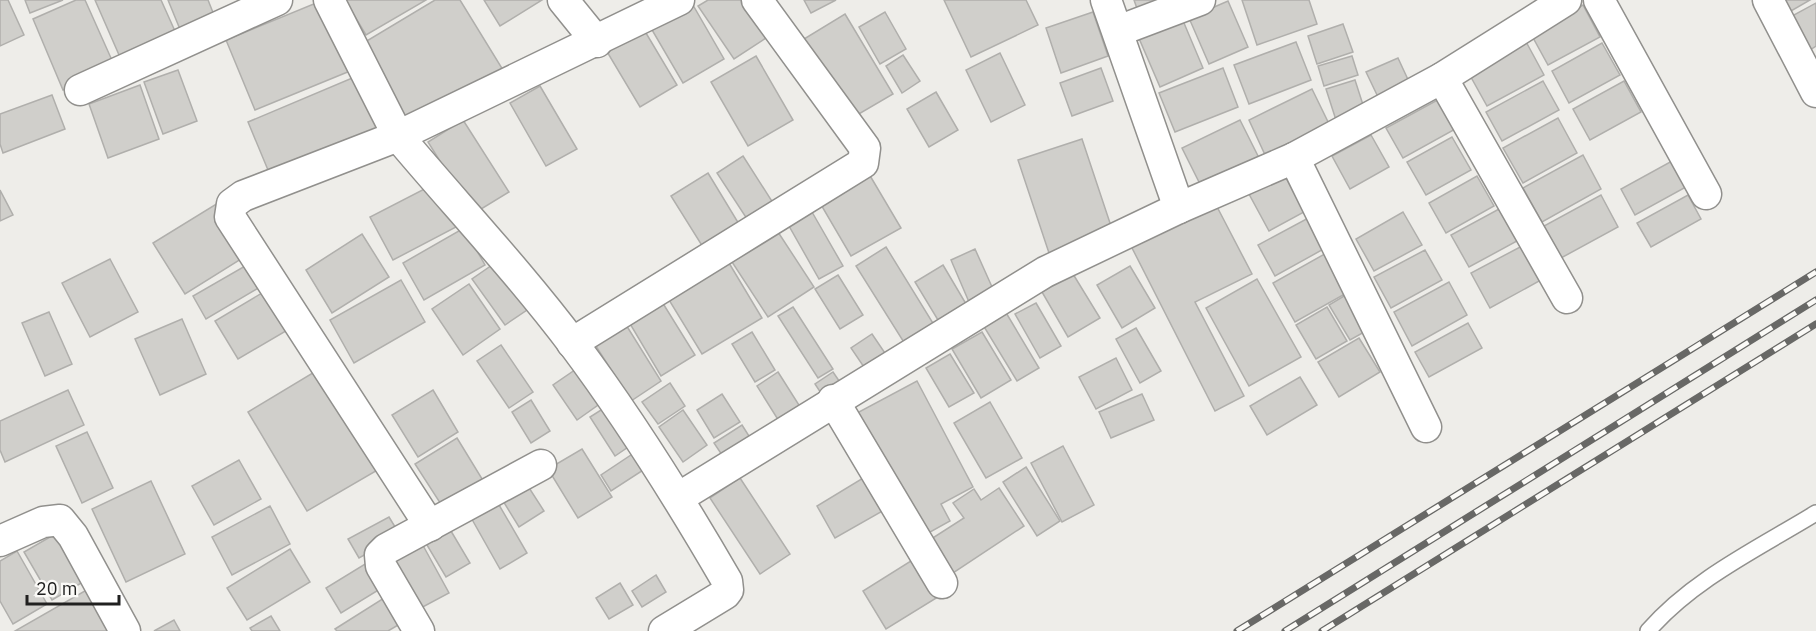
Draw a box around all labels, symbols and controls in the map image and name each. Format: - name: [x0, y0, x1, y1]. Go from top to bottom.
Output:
- scale bar: [27, 568, 118, 606]
- text: 20 m: [36, 577, 78, 600]

